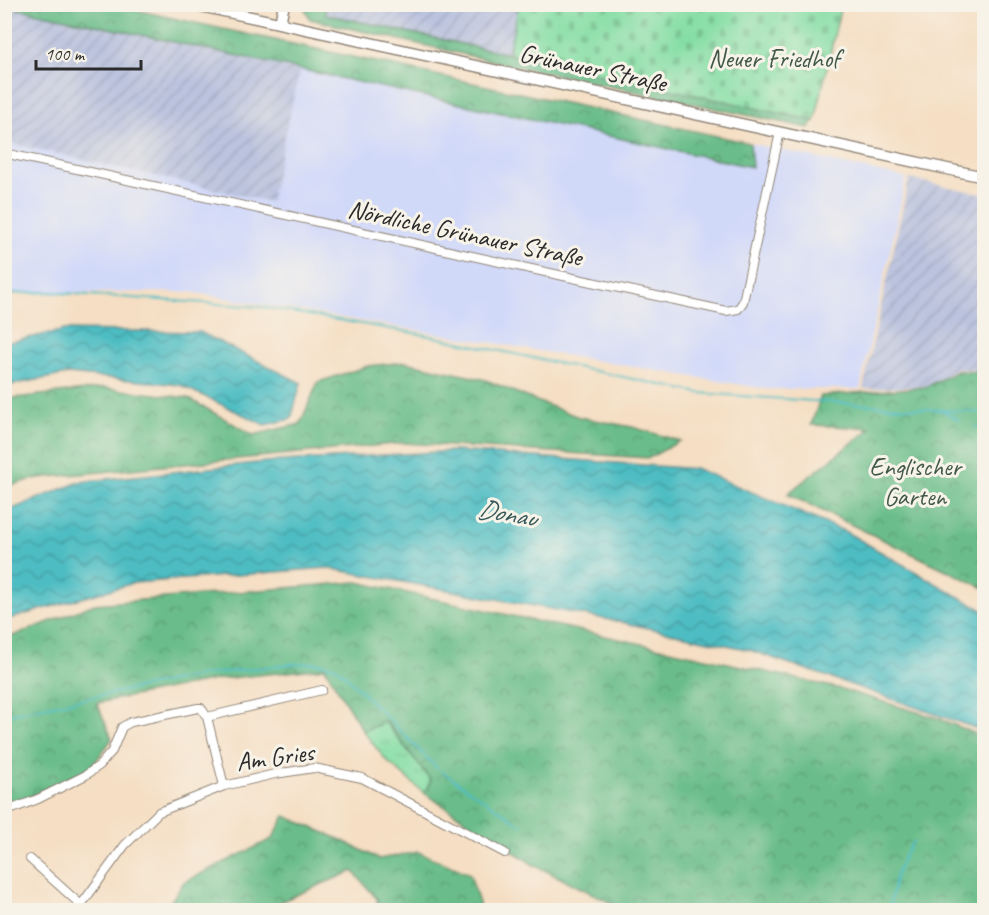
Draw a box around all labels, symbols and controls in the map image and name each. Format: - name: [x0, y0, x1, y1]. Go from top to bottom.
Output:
- scale bar: [36, 33, 141, 71]
- street label: Grünauer Straße: [517, 36, 672, 100]
- park label: Neuer Friedhof: [708, 42, 845, 75]
- text: 100 m: [45, 43, 86, 65]
- street label: Nördliche Grünauer Straße: [345, 192, 588, 274]
- park label: Englischer Garten: [869, 450, 963, 513]
- water label: Donau: [475, 491, 543, 536]
- street label: Am Gries: [234, 735, 318, 779]

